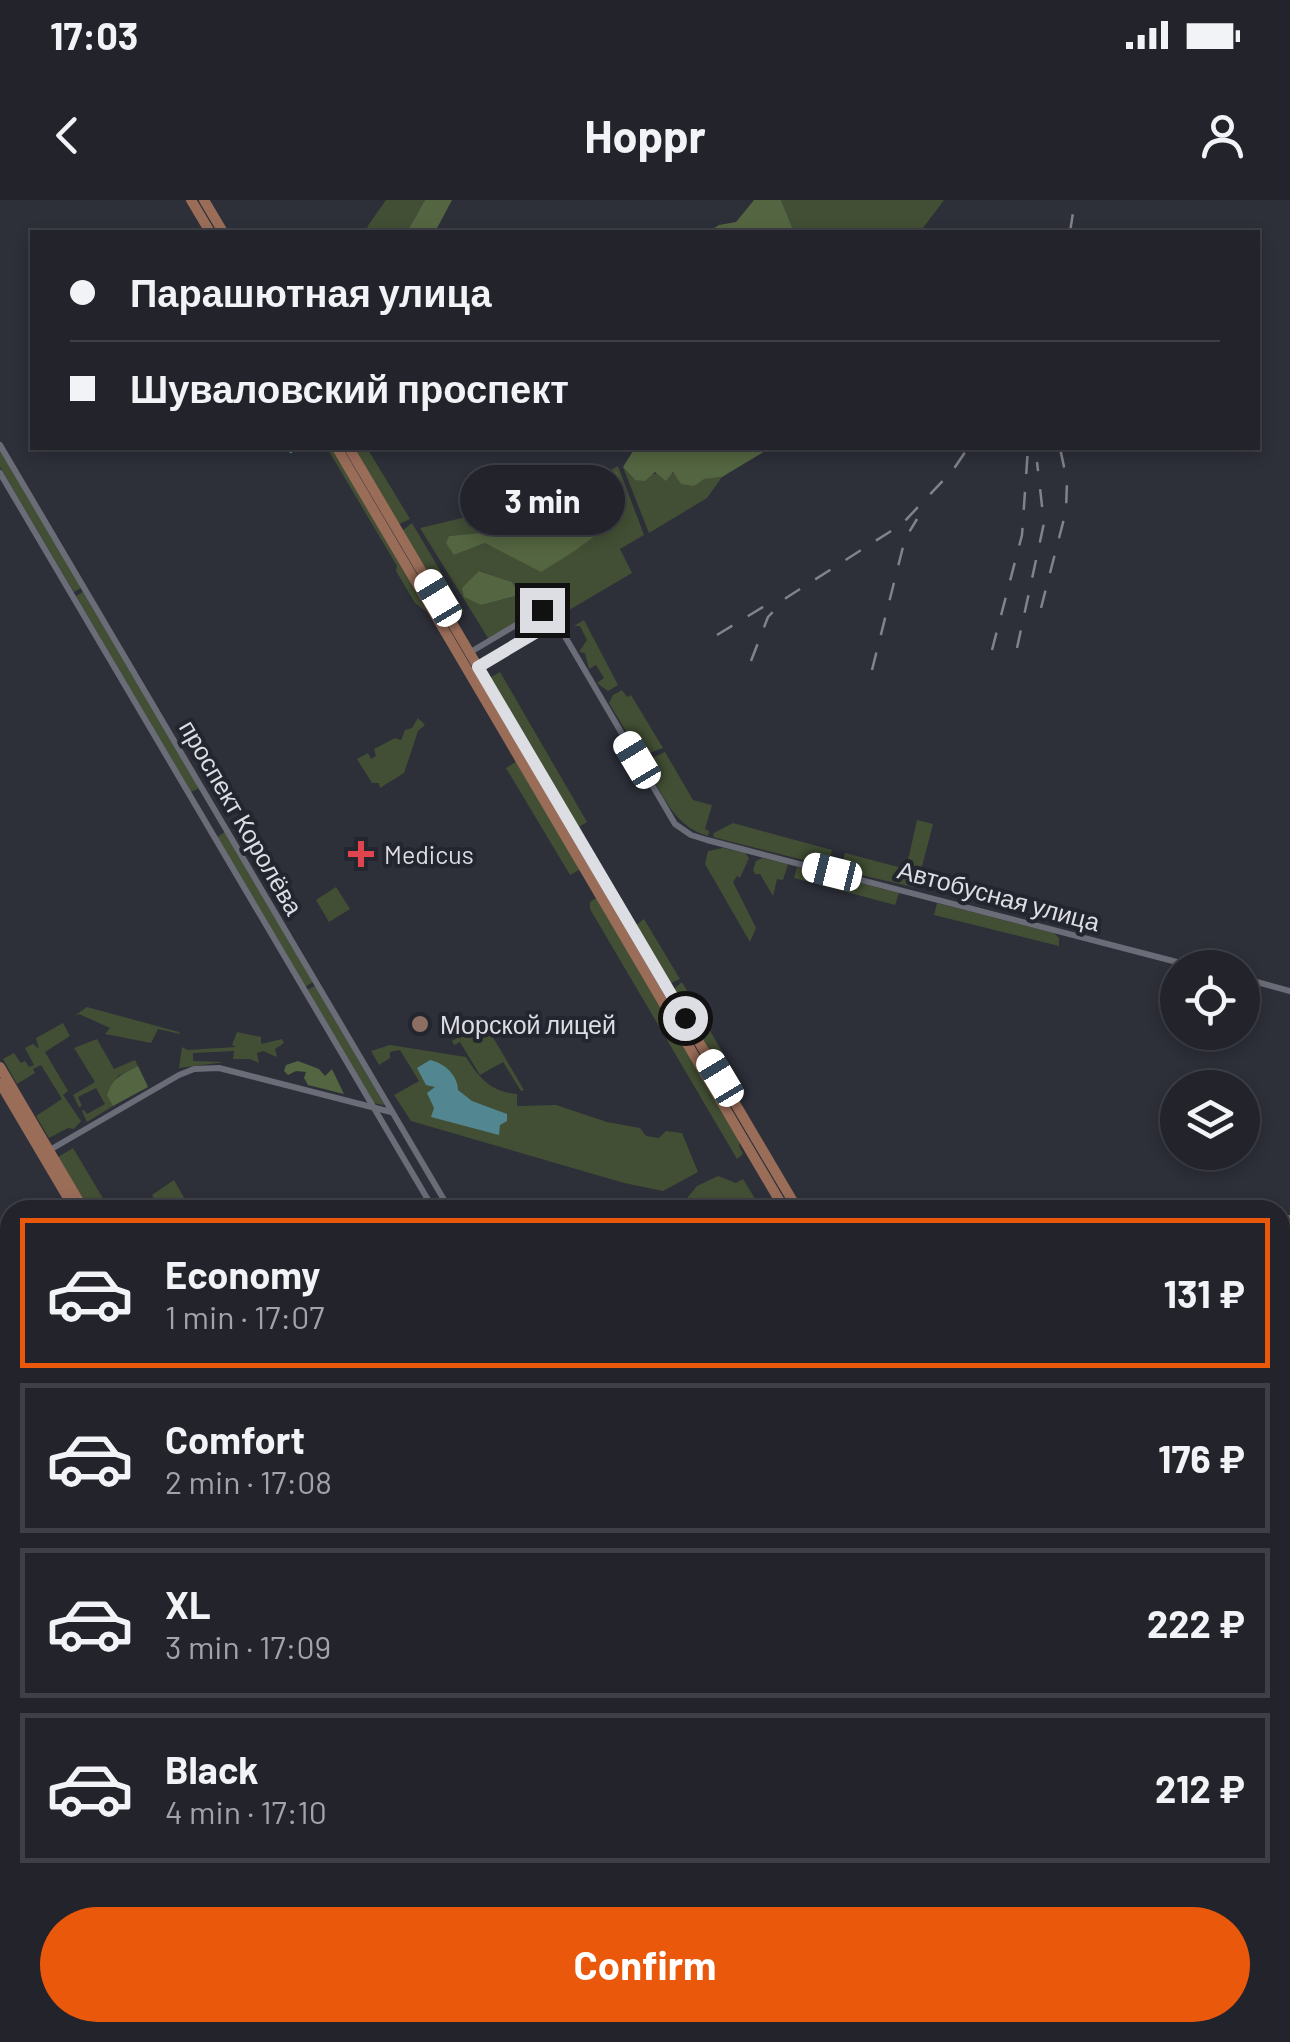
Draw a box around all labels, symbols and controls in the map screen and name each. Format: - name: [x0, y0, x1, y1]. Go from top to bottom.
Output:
- text: 17:03: [50, 12, 138, 58]
- icon: back: [40, 108, 95, 163]
- text: Hoppr: [584, 108, 706, 162]
- icon: person: [1195, 108, 1250, 163]
- text: Парашютная улица: [130, 269, 492, 315]
- text: Шуваловский проспект: [130, 365, 569, 411]
- callout: 3 min: [460, 465, 624, 535]
- text: 3 min: [504, 481, 581, 519]
- car: [410, 565, 466, 631]
- route end: [520, 588, 565, 633]
- street label: проспект Королёва: [174, 714, 310, 920]
- car: [609, 727, 665, 793]
- place label: Medicus: [384, 839, 474, 869]
- marker: Medicus: [348, 841, 374, 867]
- car: [799, 850, 865, 894]
- street label: Автобусная улица: [895, 854, 1103, 936]
- map controls: [1160, 950, 1260, 1170]
- button: locate: [1160, 950, 1260, 1050]
- route start: [663, 996, 708, 1041]
- place label: Морской лицей: [440, 1009, 616, 1039]
- marker: Морской лицей: [409, 1013, 431, 1035]
- car: [692, 1045, 748, 1111]
- button: layers: [1160, 1070, 1260, 1170]
- icon: car: [45, 1248, 135, 1338]
- text: Economy: [165, 1251, 320, 1297]
- text: 131 ₽: [1163, 1270, 1245, 1316]
- text: 1 min · 17:07: [165, 1297, 324, 1335]
- icon: car: [45, 1413, 135, 1503]
- text: Comfort: [165, 1416, 305, 1462]
- text: 176 ₽: [1158, 1435, 1245, 1481]
- text: 2 min · 17:08: [165, 1462, 332, 1500]
- icon: car: [45, 1578, 135, 1668]
- text: XL: [165, 1581, 211, 1627]
- text: 222 ₽: [1147, 1600, 1245, 1646]
- text: 3 min · 17:09: [165, 1627, 331, 1665]
- icon: car: [45, 1743, 135, 1833]
- text: Black: [165, 1746, 259, 1792]
- text: 212 ₽: [1155, 1765, 1245, 1811]
- text: 4 min · 17:10: [165, 1792, 327, 1830]
- button: Confirm: [40, 1907, 1250, 2022]

